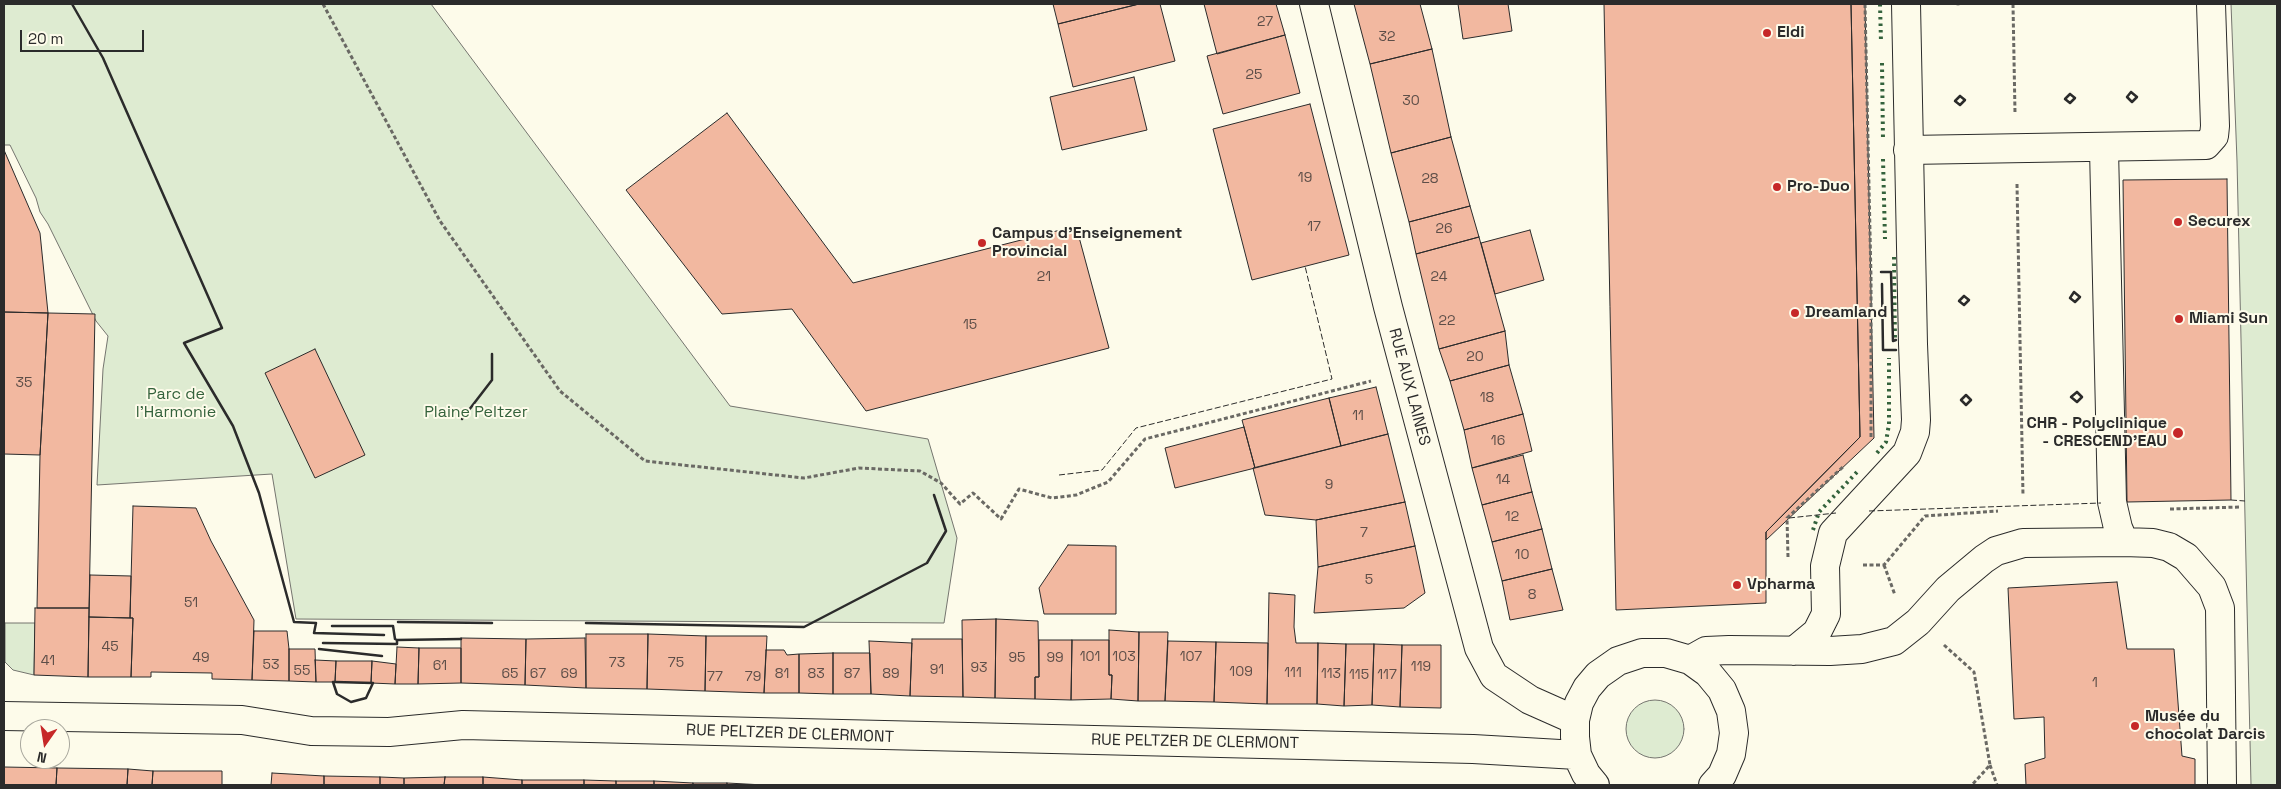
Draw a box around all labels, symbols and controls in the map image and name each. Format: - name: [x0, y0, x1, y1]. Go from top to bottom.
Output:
- house number: 27: [1257, 14, 1273, 30]
- scale bar: [22, 20, 146, 52]
- place label: Eldi: [1777, 23, 1805, 43]
- marker: Eldi: [1761, 27, 1773, 39]
- text: 20 m: [28, 29, 63, 48]
- house number: 32: [1379, 29, 1395, 45]
- house number: 25: [1246, 67, 1262, 83]
- house number: 30: [1402, 93, 1420, 109]
- house number: 19: [1298, 170, 1312, 186]
- house number: 28: [1421, 171, 1439, 187]
- place label: Pro-Duo: [1787, 177, 1850, 197]
- marker: Pro-Duo: [1771, 181, 1783, 193]
- place label: Securex: [2188, 212, 2250, 232]
- marker: Securex: [2172, 216, 2184, 228]
- house number: 17: [1307, 219, 1321, 235]
- house number: 26: [1435, 221, 1453, 237]
- place label: Campus d'Enseignement Provincial: [992, 224, 1182, 262]
- marker: Campus d'Enseignement Provincial: [976, 237, 988, 249]
- house number: 21: [1037, 269, 1051, 285]
- house number: 24: [1431, 269, 1447, 285]
- place label: Dreamland: [1805, 303, 1887, 323]
- marker: Dreamland: [1789, 307, 1801, 319]
- place label: Miami Sun: [2189, 309, 2268, 329]
- house number: 22: [1439, 313, 1455, 329]
- marker: Miami Sun: [2173, 313, 2185, 325]
- house number: 15: [963, 317, 977, 333]
- street label: RUE AUX LAINES: [1384, 326, 1434, 448]
- house number: 20: [1466, 349, 1484, 365]
- house number: 35: [16, 375, 32, 391]
- park label: Parc de l'Harmonie: [136, 385, 216, 423]
- house number: 18: [1480, 390, 1494, 406]
- park label: Plaine Peltzer: [424, 403, 528, 423]
- house number: 11: [1352, 408, 1364, 424]
- place label: CHR - Polyclinique - CRESCEND'EAU: [2026, 414, 2167, 452]
- marker: CHR - Polyclinique - CRESCEND'EAU: [2171, 426, 2185, 440]
- house number: 16: [1491, 433, 1505, 449]
- house number: 14: [1496, 472, 1510, 488]
- house number: 9: [1325, 477, 1333, 493]
- house number: 12: [1505, 509, 1519, 525]
- house number: 7: [1360, 525, 1368, 541]
- house number: 10: [1515, 547, 1529, 563]
- house number: 5: [1365, 572, 1373, 588]
- place label: Vpharma: [1747, 575, 1815, 595]
- marker: Vpharma: [1731, 579, 1743, 591]
- house number: 8: [1528, 587, 1536, 603]
- house number: 51: [184, 595, 198, 611]
- house number: 45: [101, 639, 119, 655]
- house number: 101: [1080, 649, 1100, 665]
- house number: 103: [1112, 649, 1136, 665]
- house number: 107: [1180, 649, 1202, 665]
- house number: 49: [192, 650, 210, 666]
- house number: 95: [1009, 650, 1025, 666]
- house number: 99: [1046, 650, 1064, 666]
- house number: 41: [41, 653, 55, 669]
- house number: 73: [609, 655, 625, 671]
- house number: 75: [668, 655, 684, 671]
- house number: 53: [263, 657, 279, 673]
- house number: 61: [433, 658, 447, 674]
- house number: 119: [1411, 659, 1431, 675]
- house number: 93: [970, 660, 988, 676]
- house number: 91: [930, 662, 944, 678]
- house number: 55: [294, 663, 310, 679]
- house number: 109: [1229, 664, 1253, 680]
- house number: 111: [1284, 665, 1302, 681]
- house number: 65: [502, 666, 518, 682]
- house number: 67: [530, 666, 546, 682]
- house number: 69: [560, 666, 578, 682]
- house number: 81: [775, 666, 789, 682]
- house number: 83: [807, 666, 825, 682]
- house number: 87: [844, 666, 860, 682]
- house number: 89: [882, 666, 900, 682]
- house number: 113: [1321, 666, 1341, 682]
- house number: 115: [1349, 667, 1369, 683]
- house number: 117: [1377, 667, 1397, 683]
- house number: 77: [707, 669, 723, 685]
- house number: 79: [745, 669, 761, 685]
- house number: 1: [2092, 675, 2098, 691]
- place label: Musée du chocolat Darcis: [2145, 707, 2265, 745]
- north arrow: [20, 719, 70, 769]
- marker: Musée du chocolat Darcis: [2129, 720, 2141, 732]
- street label: RUE PELTZER DE CLERMONT: [686, 721, 894, 747]
- street label: RUE PELTZER DE CLERMONT: [1091, 731, 1299, 753]
- text: N: [35, 748, 48, 767]

